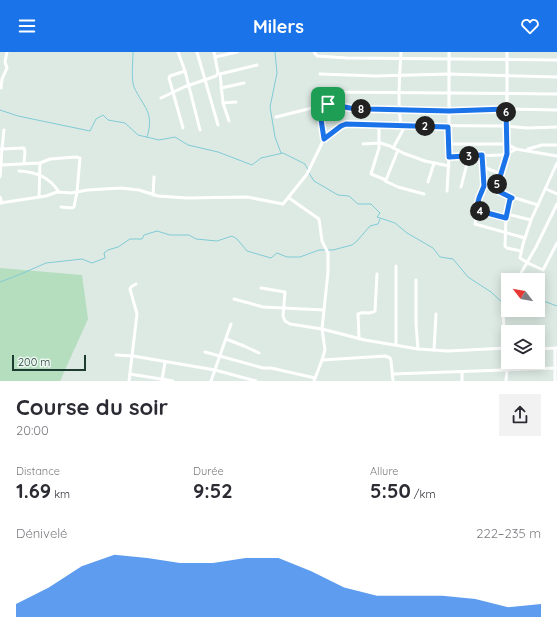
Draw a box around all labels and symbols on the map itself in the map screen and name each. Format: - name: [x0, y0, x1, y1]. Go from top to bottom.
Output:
- pin: [311, 87, 345, 121]
- pin: 8: [351, 99, 371, 119]
- pin: 6: [496, 102, 516, 122]
- pin: 2: [415, 116, 435, 136]
- pin: 3: [459, 146, 479, 166]
- pin: 5: [487, 174, 507, 194]
- pin: 4: [470, 201, 490, 221]
- north arrow: [501, 273, 545, 317]
- scale bar: [12, 353, 86, 372]

